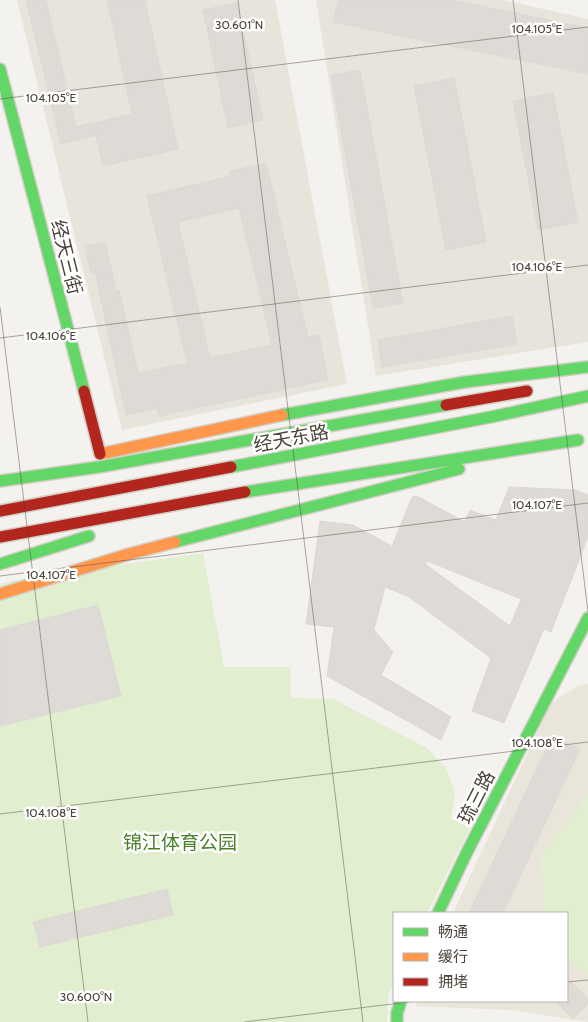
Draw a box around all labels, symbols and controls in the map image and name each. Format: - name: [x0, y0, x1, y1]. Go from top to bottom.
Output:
- text: 30.601°N: [215, 17, 263, 32]
- text: 104.105°E: [512, 21, 562, 36]
- text: 104.105°E: [26, 90, 76, 105]
- street label: 经天三街: [46, 217, 87, 297]
- text: 104.106°E: [512, 259, 563, 274]
- text: 104.106°E: [26, 328, 77, 343]
- street label: 经天东路: [252, 420, 331, 457]
- text: 104.107°E: [512, 497, 562, 512]
- text: 104.107°E: [26, 567, 76, 582]
- text: 104.108°E: [511, 735, 563, 750]
- street label: 琉三路: [453, 767, 500, 828]
- text: 104.108°E: [25, 805, 77, 820]
- park label: 锦江体育公园: [123, 831, 237, 854]
- legend: [393, 912, 568, 1002]
- text: 畅通: [438, 923, 468, 941]
- text: 缓行: [438, 948, 468, 966]
- text: 拥堵: [438, 973, 468, 991]
- text: 30.600°N: [60, 989, 112, 1004]

